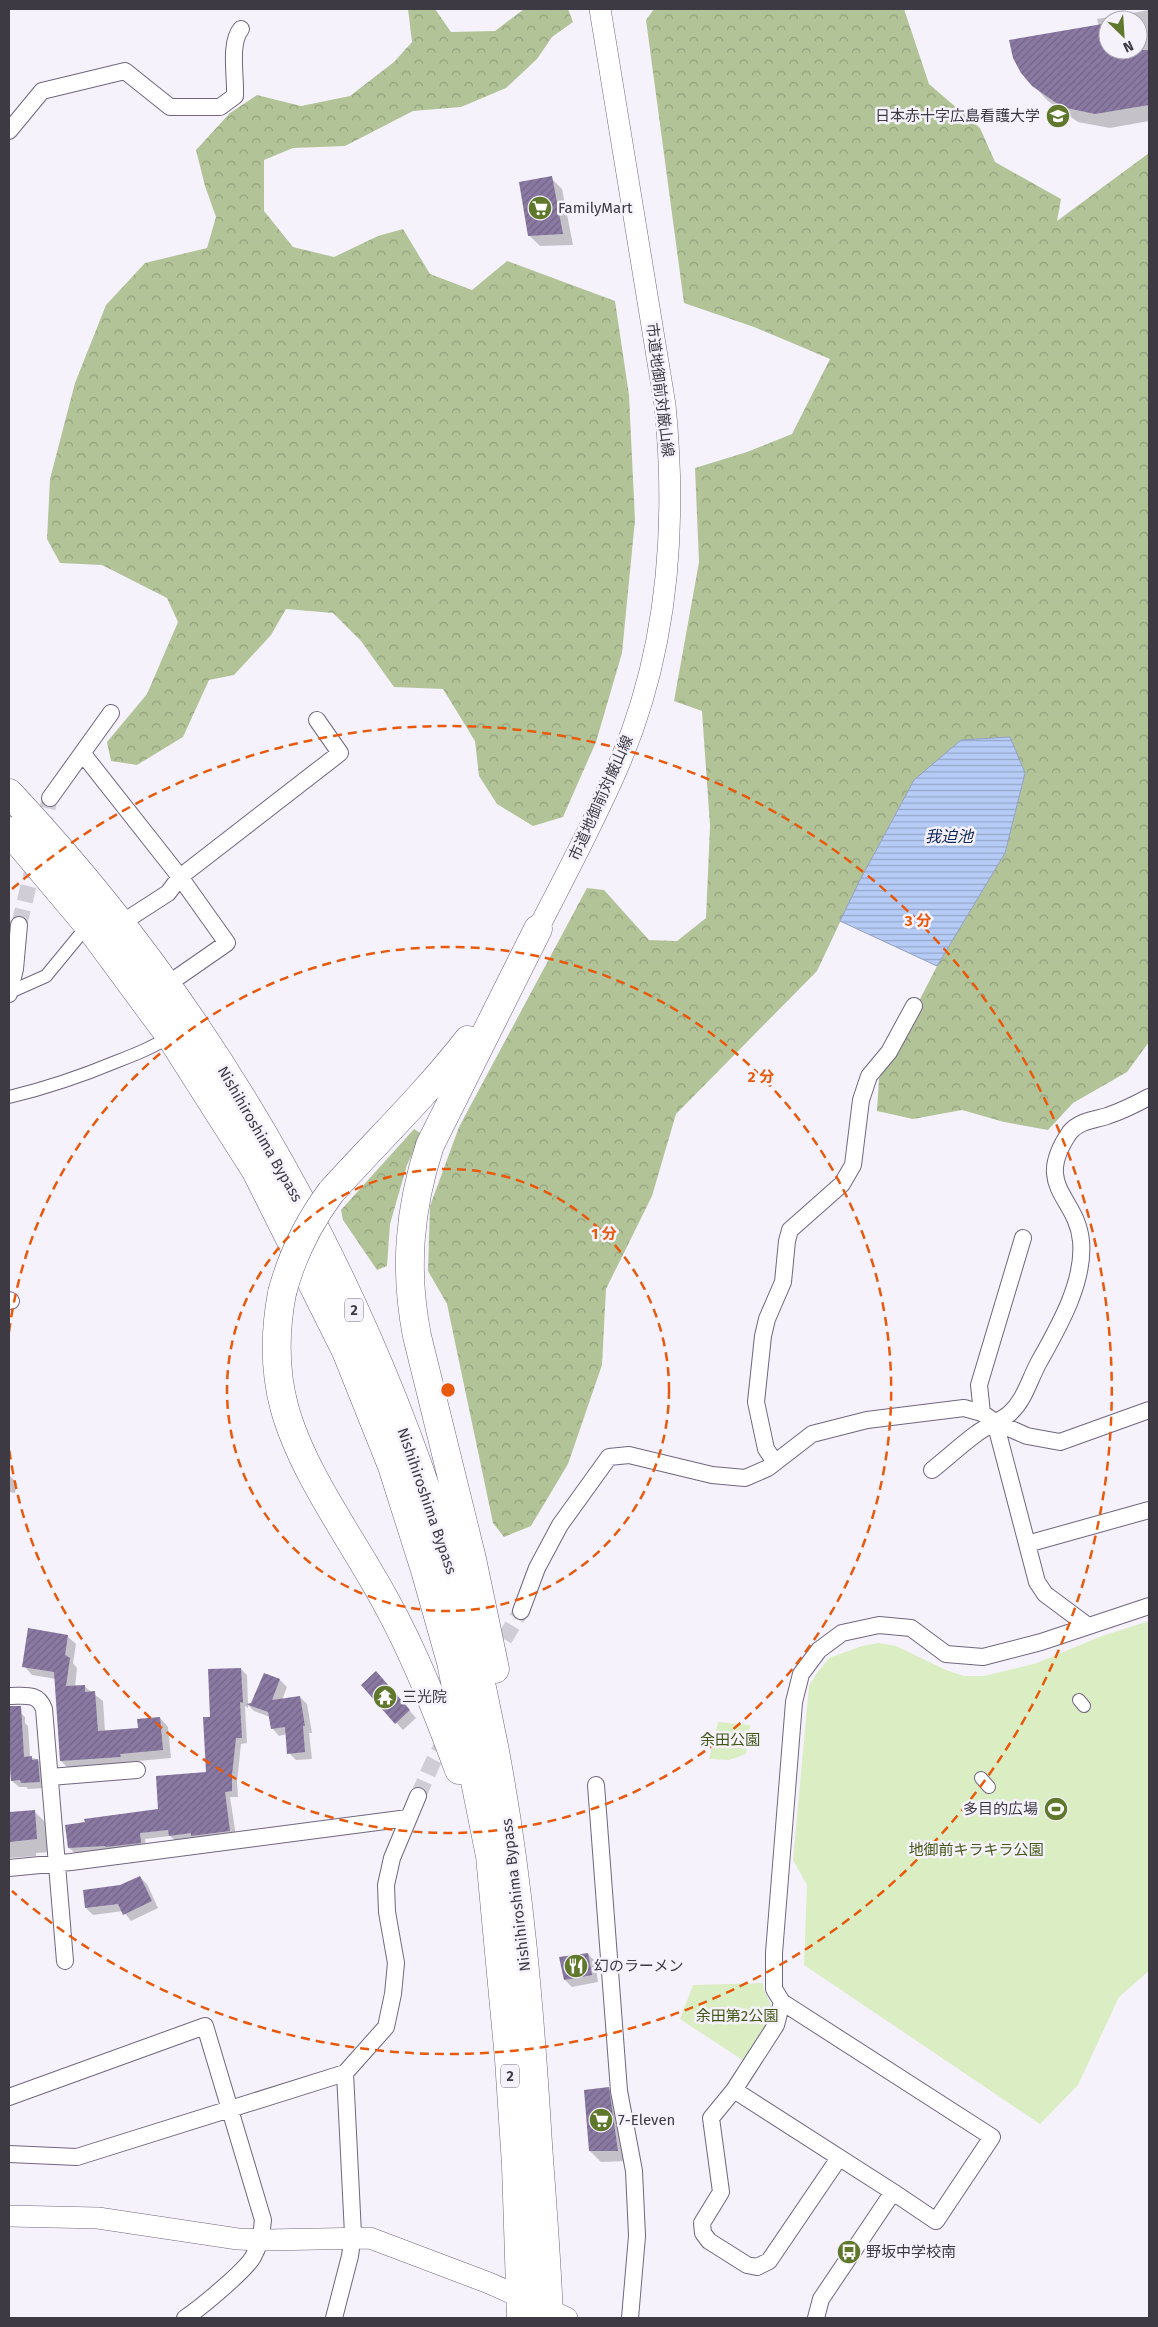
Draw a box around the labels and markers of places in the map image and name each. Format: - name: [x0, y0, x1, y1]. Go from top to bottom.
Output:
- school or university icon: 日本赤十字広島看護大学: [1045, 103, 1071, 129]
- place label: 日本赤十字広島看護大学: [875, 107, 1040, 125]
- supermarket icon: FamilyMart: [527, 195, 553, 221]
- place label: FamilyMart: [558, 199, 633, 217]
- centre of rings: [439, 1381, 457, 1399]
- temple icon: 三光院: [372, 1684, 398, 1710]
- place label: 三光院: [402, 1688, 447, 1706]
- sports icon: 多目的広場: [1043, 1796, 1069, 1822]
- place label: 多目的広場: [963, 1800, 1038, 1818]
- restaurant icon: 幻のラーメン: [563, 1953, 589, 1979]
- place label: 幻のラーメン: [594, 1957, 683, 1975]
- supermarket icon: 7-Eleven: [588, 2107, 614, 2133]
- place label: 7-Eleven: [618, 2111, 675, 2129]
- bus stop icon: 野坂中学校南: [836, 2239, 862, 2265]
- place label: 野坂中学校南: [866, 2243, 956, 2261]

